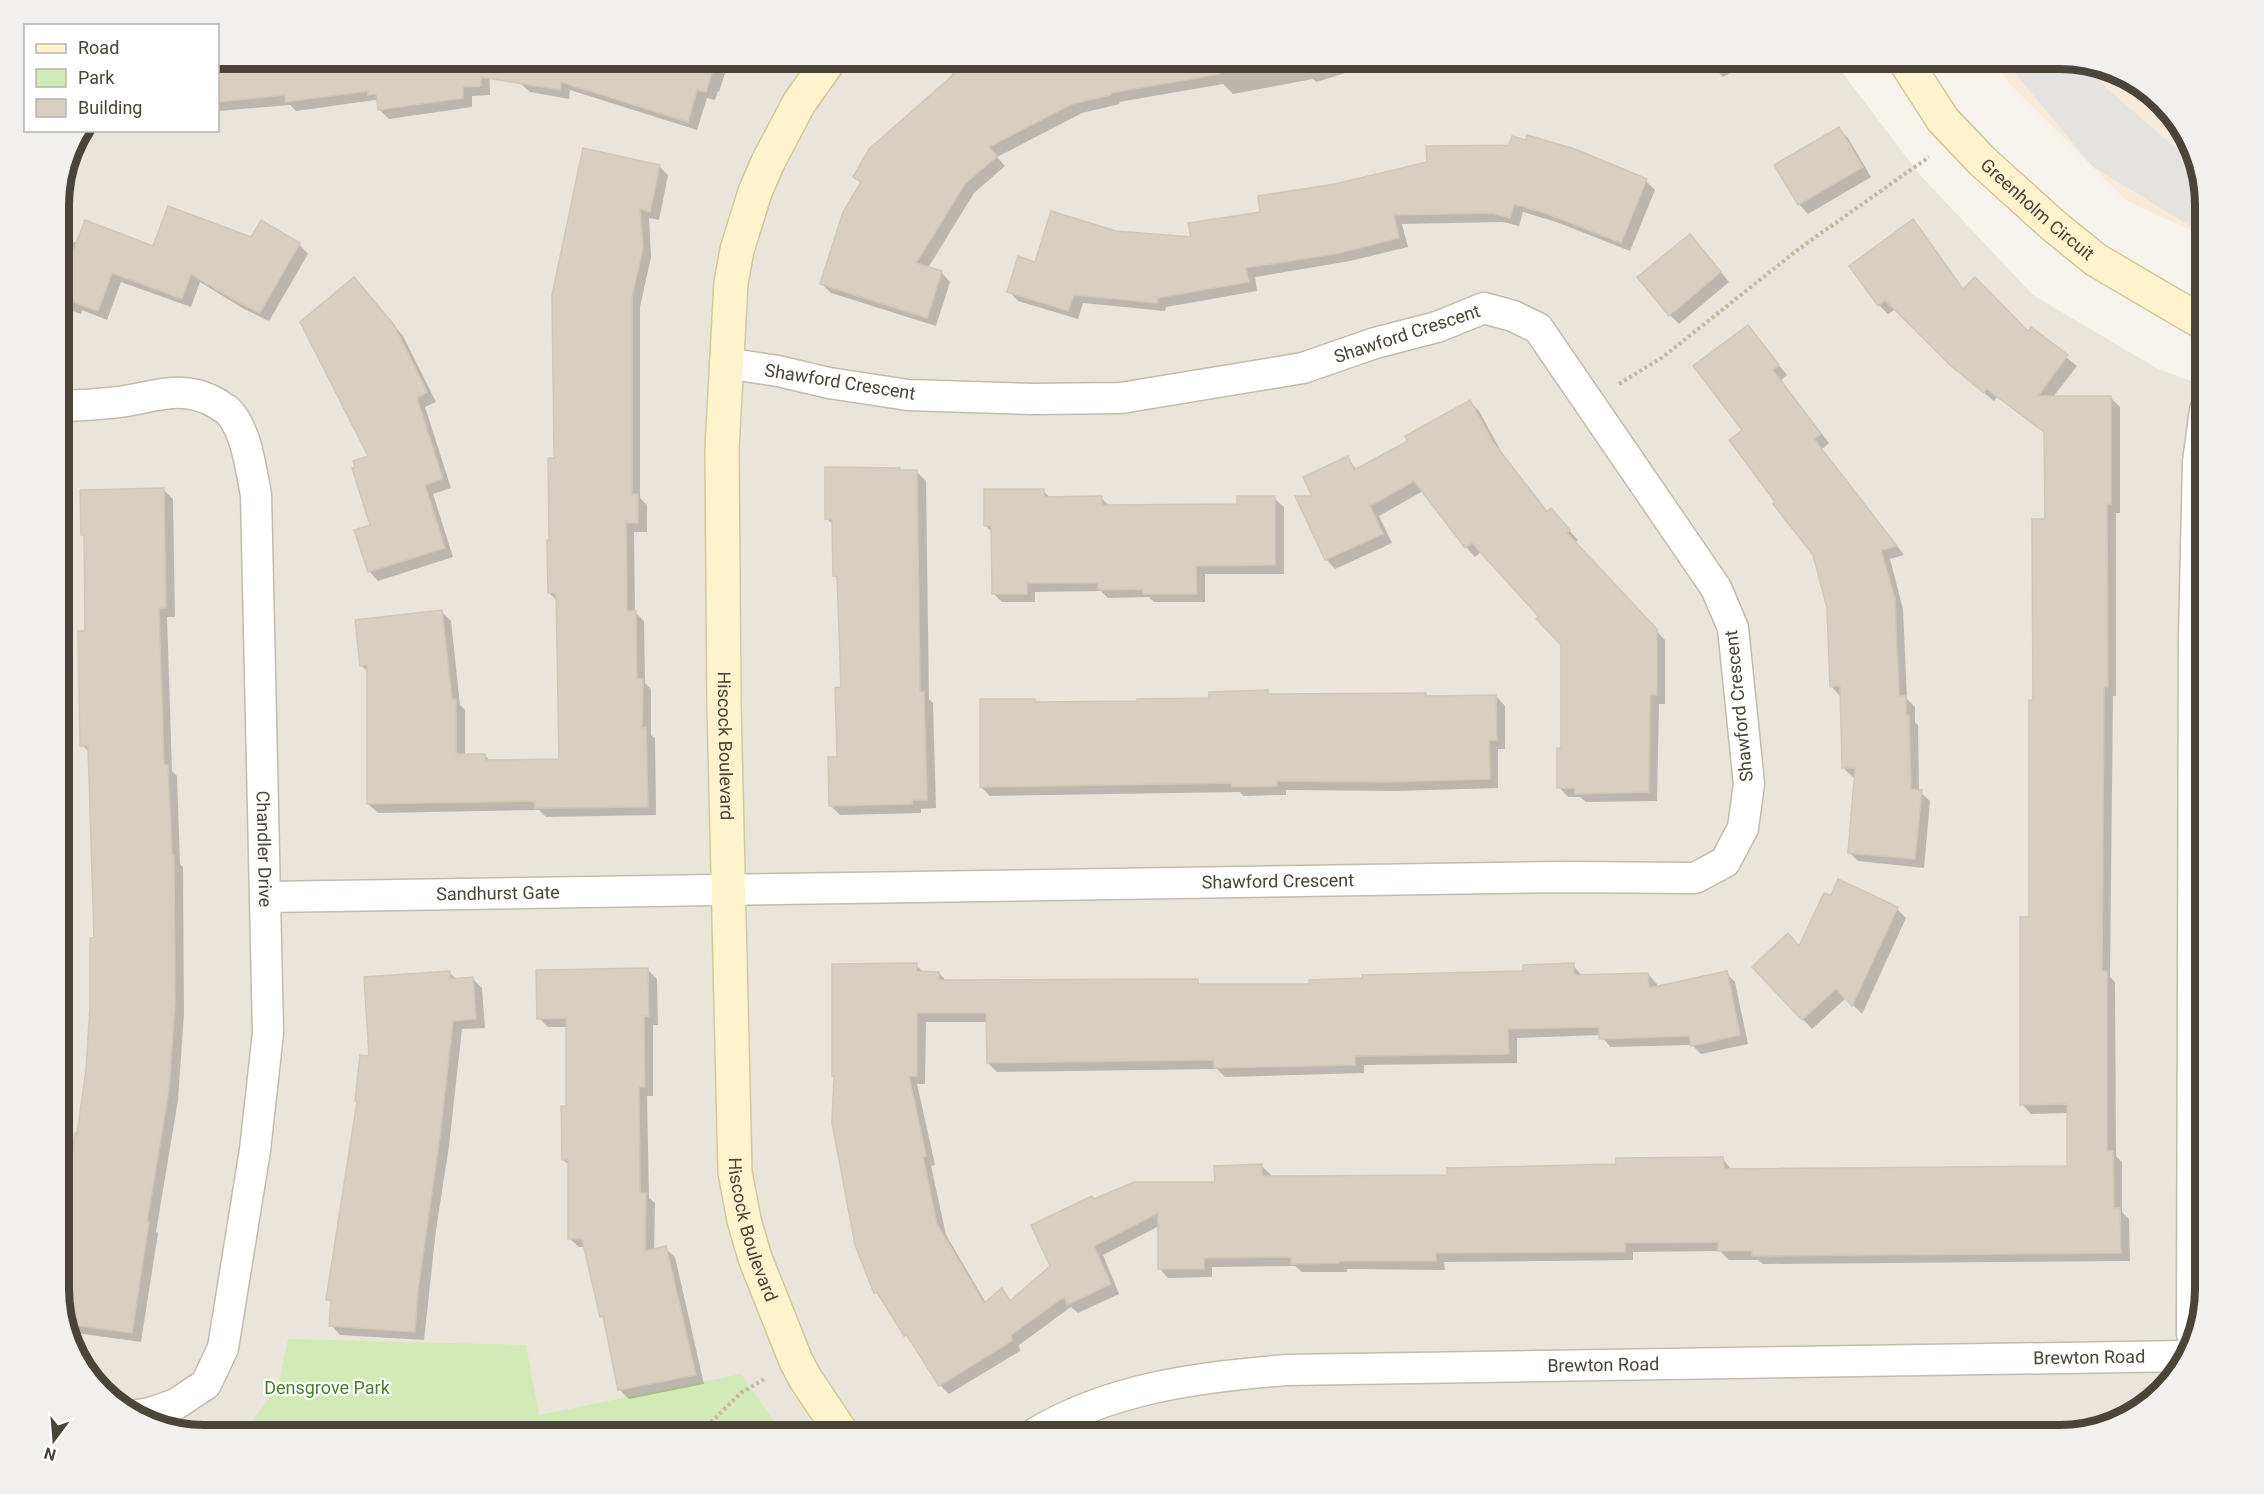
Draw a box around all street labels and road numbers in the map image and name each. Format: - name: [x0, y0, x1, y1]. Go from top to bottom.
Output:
- street label: Greenholm Circuit: [1977, 154, 2099, 264]
- street label: Shawford Crescent: [1331, 300, 1483, 367]
- street label: Shawford Crescent: [763, 359, 917, 404]
- street label: Shawford Crescent: [1720, 629, 1757, 783]
- street label: Hiscock Boulevard: [714, 671, 738, 821]
- street label: Chandler Drive: [253, 790, 276, 907]
- street label: Shawford Crescent: [1202, 869, 1354, 893]
- street label: Sandhurst Gate: [436, 881, 560, 904]
- street label: Hiscock Boulevard: [725, 1157, 782, 1304]
- street label: Brewton Road: [2033, 1346, 2145, 1368]
- street label: Brewton Road: [1547, 1353, 1659, 1376]

